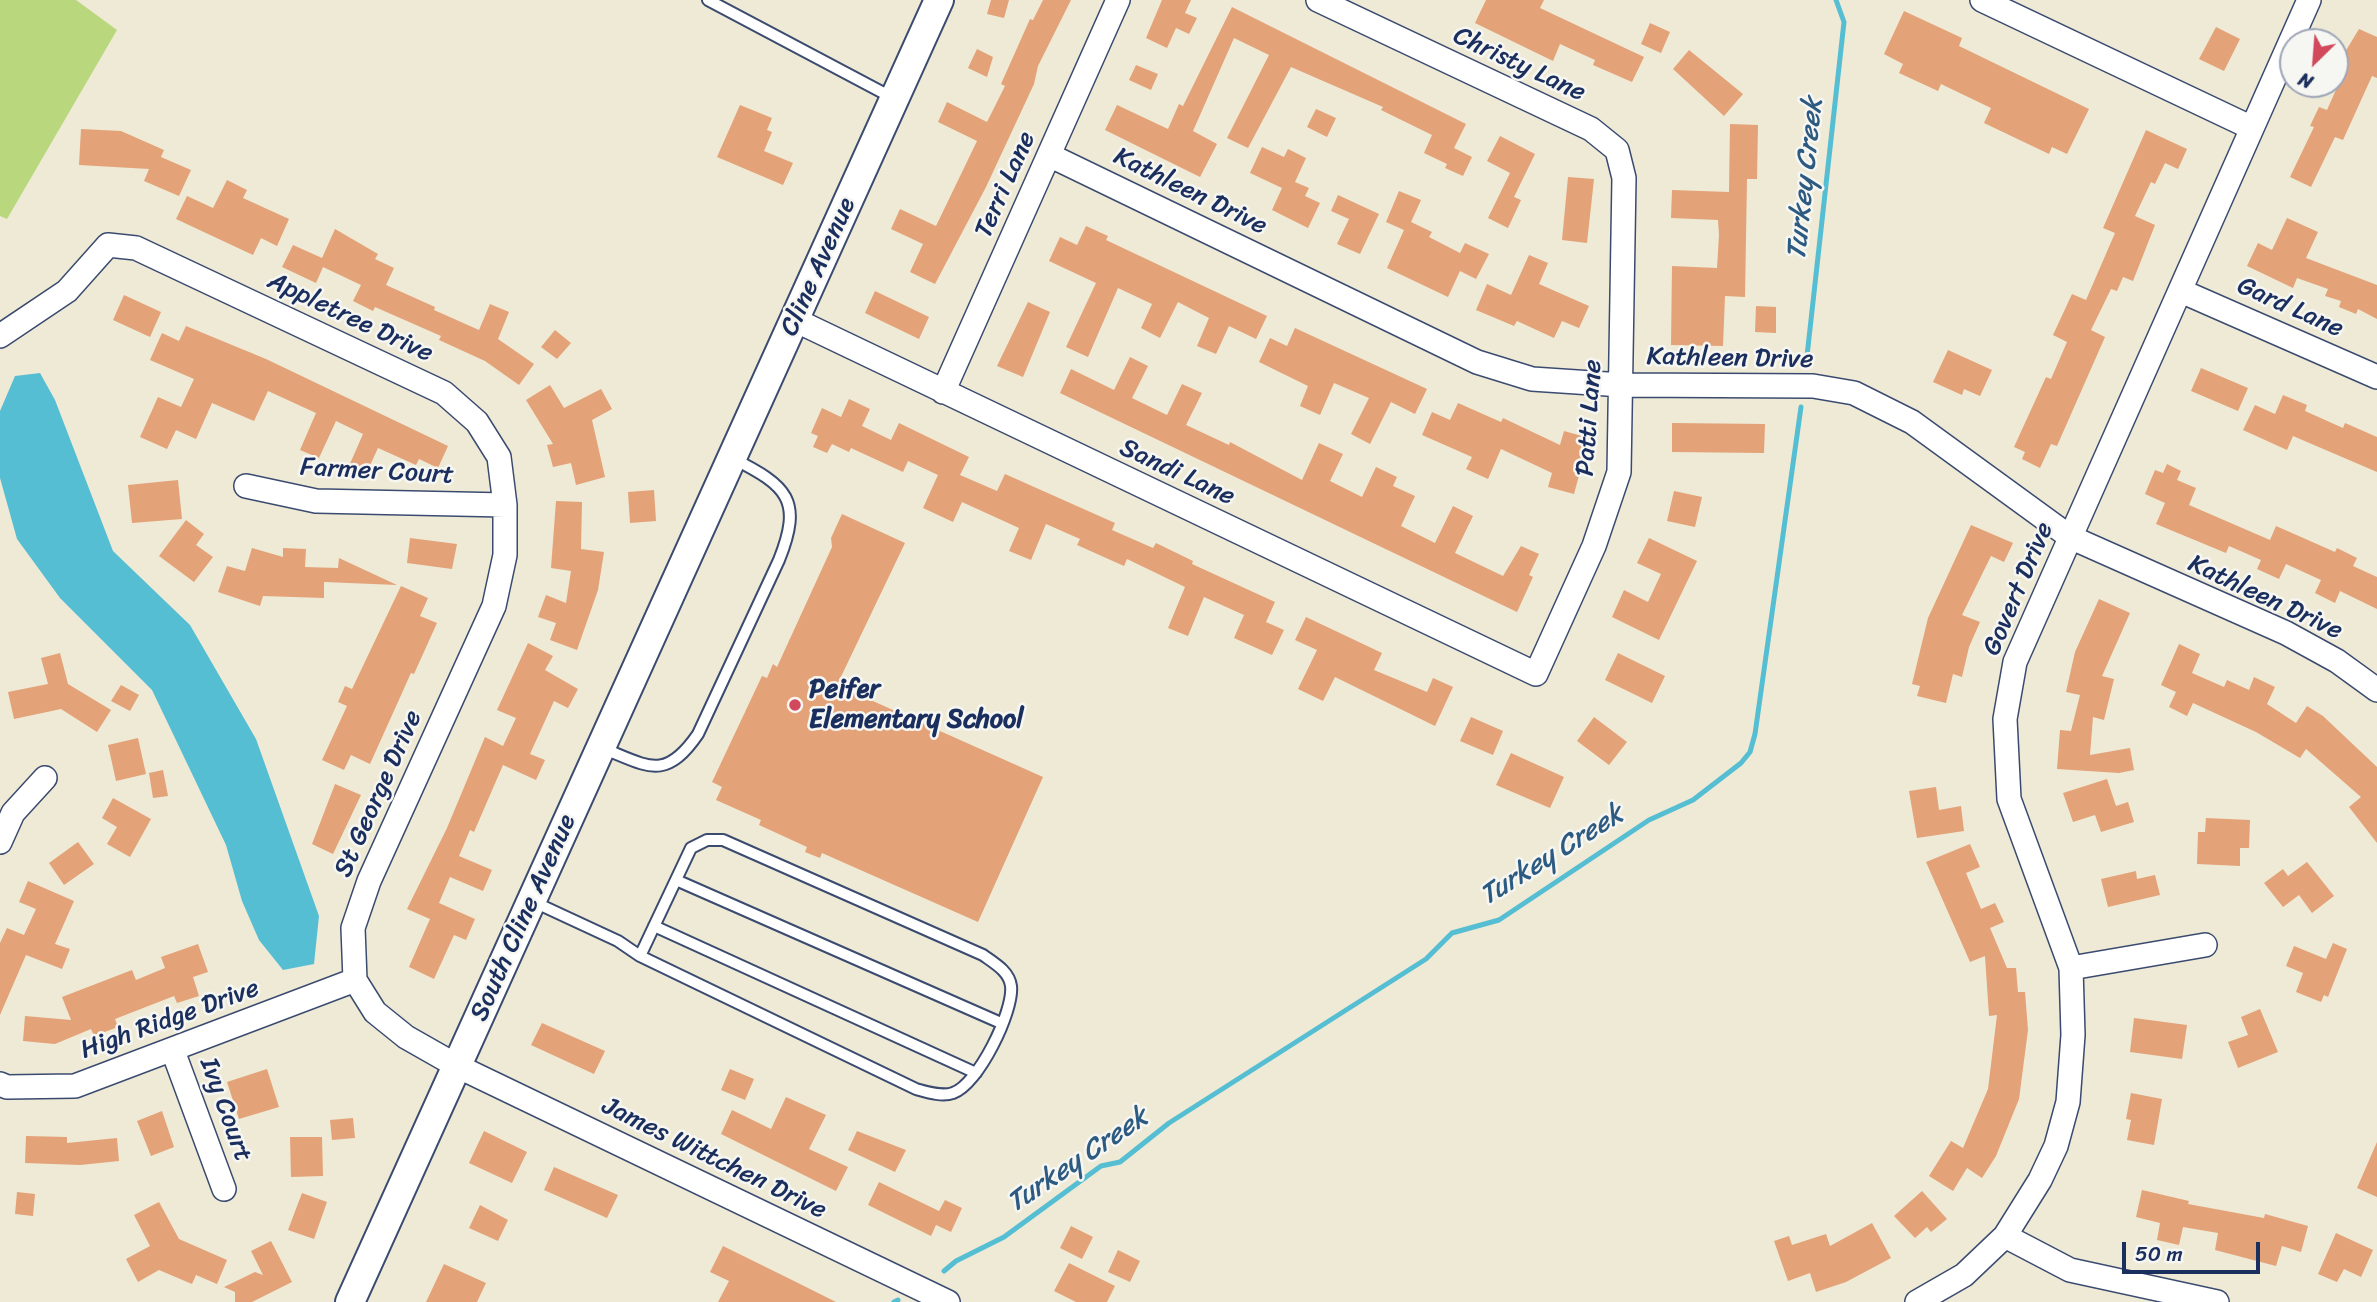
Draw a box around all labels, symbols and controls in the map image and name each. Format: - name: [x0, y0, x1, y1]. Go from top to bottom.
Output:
- street label: Christy Lane: [1448, 21, 1590, 109]
- north arrow: [2279, 28, 2349, 98]
- text: N: [2293, 63, 2319, 98]
- water label: Turkey Creek: [1781, 96, 1831, 262]
- street label: Terri Lane: [969, 127, 1043, 243]
- street label: Kathleen Drive: [1108, 141, 1272, 243]
- street label: Cline Avenue: [775, 193, 863, 341]
- street label: Appletree Drive: [262, 266, 438, 370]
- street label: Gard Lane: [2232, 271, 2348, 345]
- street label: Kathleen Drive: [1646, 342, 1814, 376]
- street label: Patti Lane: [1570, 359, 1610, 477]
- street label: Sandi Lane: [1114, 433, 1240, 513]
- street label: Farmer Court: [299, 452, 455, 492]
- street label: Govert Drive: [1977, 518, 2061, 660]
- street label: Kathleen Drive: [2183, 549, 2347, 647]
- place label: Peifer Elementary School: [809, 674, 1024, 736]
- marker: Peifer Elementary School: [787, 697, 803, 713]
- street label: St George Drive: [328, 706, 430, 882]
- water label: Turkey Creek: [1474, 799, 1630, 913]
- street label: South Cline Avenue: [464, 810, 584, 1026]
- street label: High Ridge Drive: [76, 973, 264, 1067]
- street label: Ivy Court: [192, 1054, 258, 1166]
- street label: James Wittchen Drive: [597, 1091, 831, 1227]
- water label: Turkey Creek: [1001, 1101, 1155, 1221]
- scale bar: [2125, 1228, 2263, 1272]
- text: 50 m: [2135, 1235, 2183, 1273]

